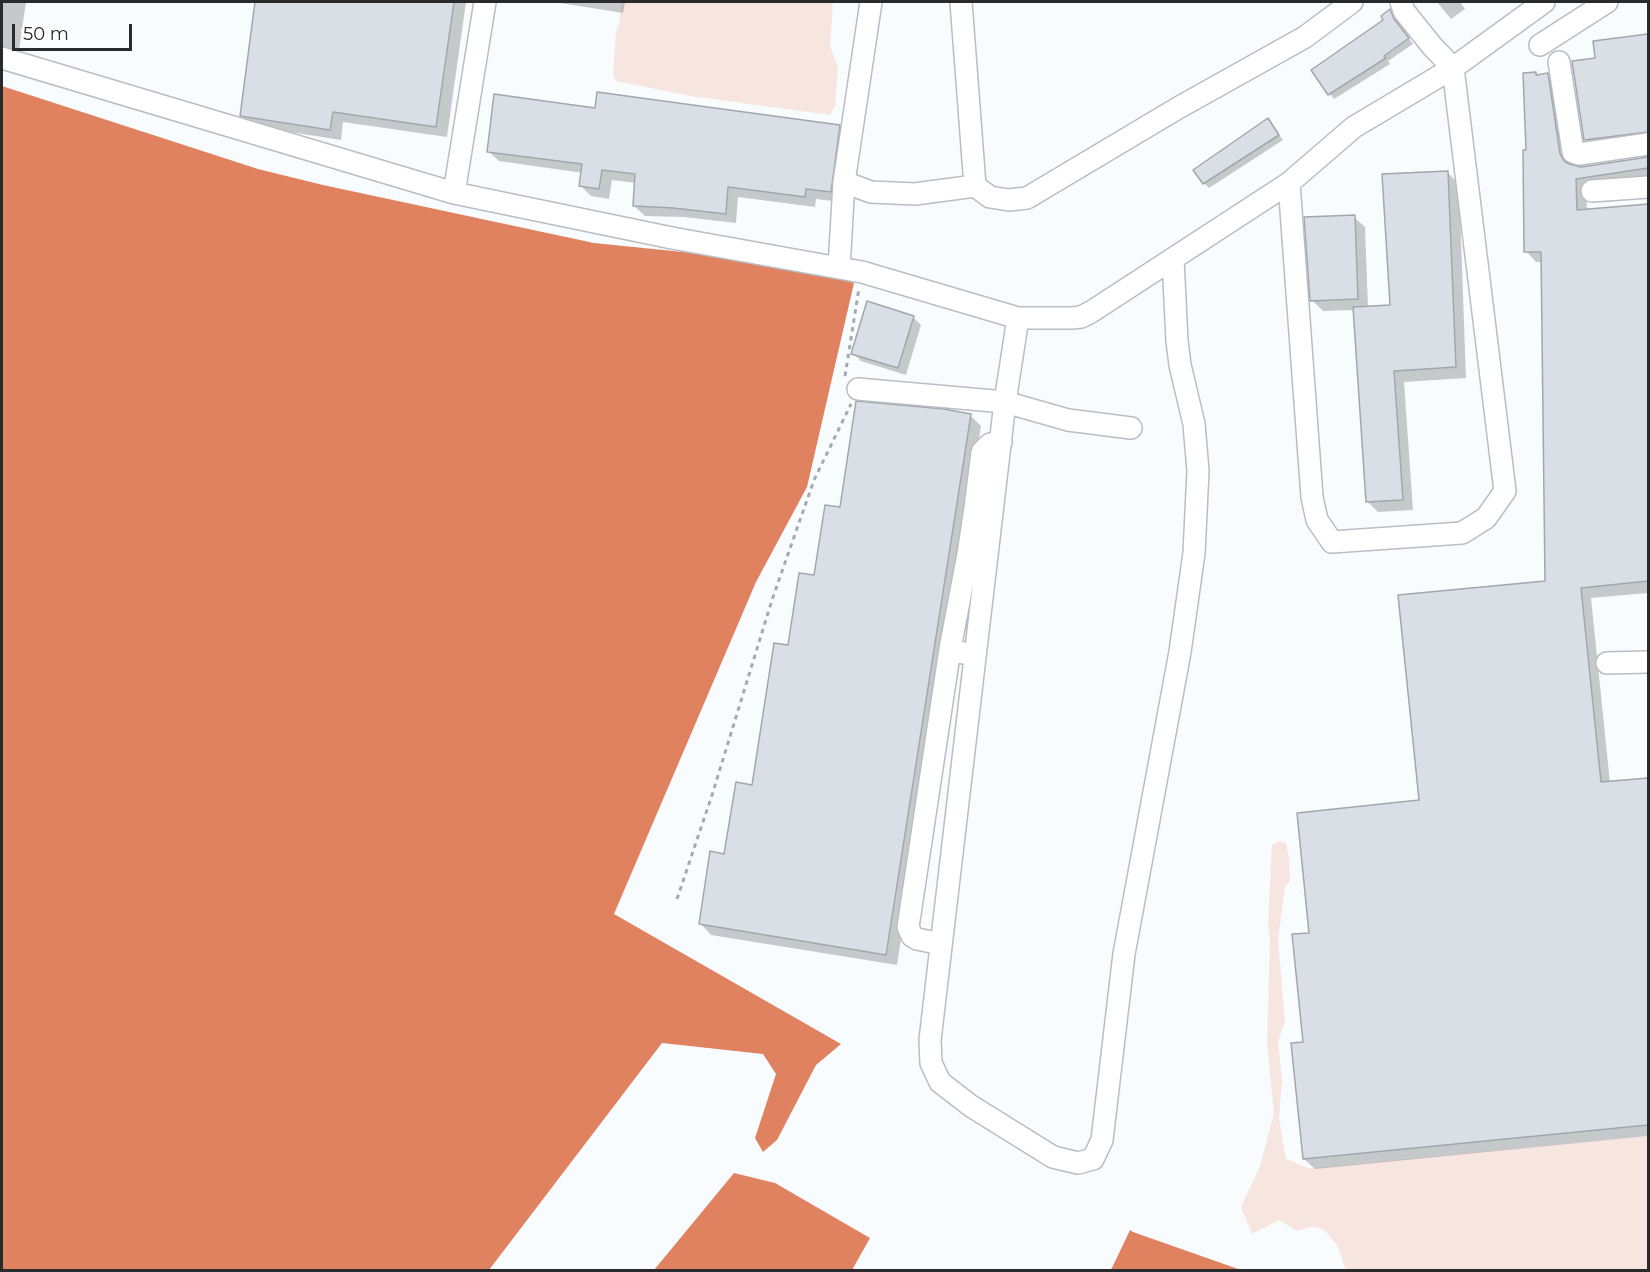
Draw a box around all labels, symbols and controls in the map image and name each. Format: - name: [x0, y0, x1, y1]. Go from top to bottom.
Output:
- scale bar: [15, 12, 135, 50]
- text: 50 m: [23, 23, 69, 45]

